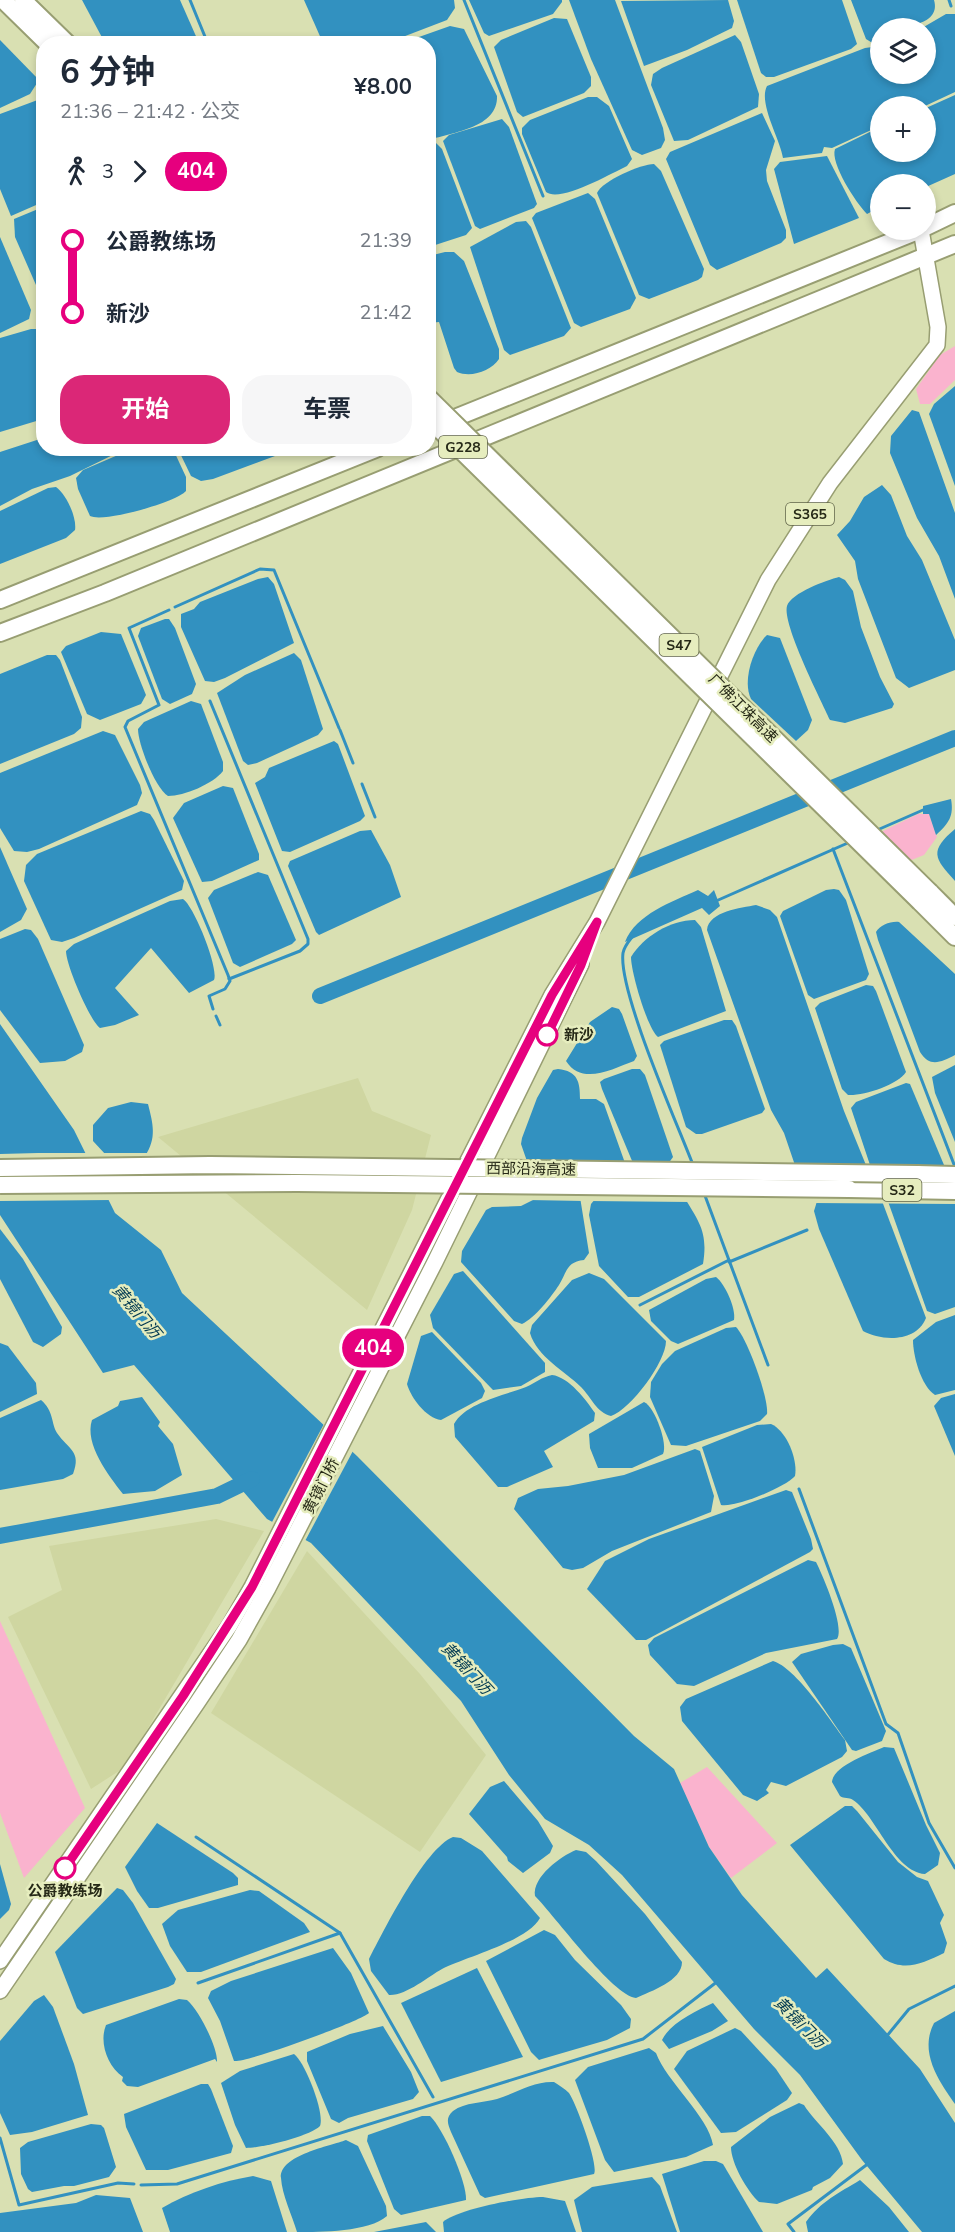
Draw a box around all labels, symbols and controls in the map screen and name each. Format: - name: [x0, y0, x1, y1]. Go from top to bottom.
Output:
- map controls: [870, 18, 936, 240]
- button: layers: [870, 18, 936, 84]
- text: 6 分钟: [60, 50, 155, 95]
- text: ¥8.00: [354, 72, 412, 102]
- button: +: [870, 96, 936, 162]
- text: 21:36 – 21:42 · 公交: [60, 98, 240, 125]
- icon: walk: [60, 155, 93, 188]
- icon: forward: [123, 155, 156, 188]
- text: 404: [177, 157, 215, 185]
- text: 3: [102, 158, 114, 185]
- button: −: [870, 174, 936, 240]
- text: 公爵教练场: [106, 227, 216, 257]
- text: 21:39: [359, 227, 412, 254]
- text: 新沙: [106, 299, 150, 329]
- text: 21:42: [359, 299, 412, 326]
- button: 开始: [60, 375, 230, 444]
- button: 车票: [242, 375, 412, 444]
- road number: G228: [439, 436, 487, 458]
- road number: S365: [786, 503, 834, 525]
- road number: S47: [660, 634, 698, 656]
- street label: 广佛江珠高速: [704, 669, 782, 747]
- marker: 新沙: [536, 1024, 558, 1046]
- place label: 新沙: [564, 1025, 594, 1045]
- street label: 西部沿海高速: [486, 1158, 576, 1180]
- road number: S32: [882, 1179, 922, 1201]
- water label: 黄镜门沥: [107, 1280, 167, 1346]
- line badge: 404: [338, 1328, 407, 1368]
- text: 404: [354, 1334, 392, 1362]
- street label: 黄镜门桥: [298, 1455, 344, 1517]
- water label: 黄镜门沥: [436, 1638, 498, 1702]
- marker: 公爵教练场: [54, 1857, 76, 1879]
- place label: 公爵教练场: [27, 1881, 103, 1901]
- water label: 黄镜门沥: [769, 1992, 832, 2055]

